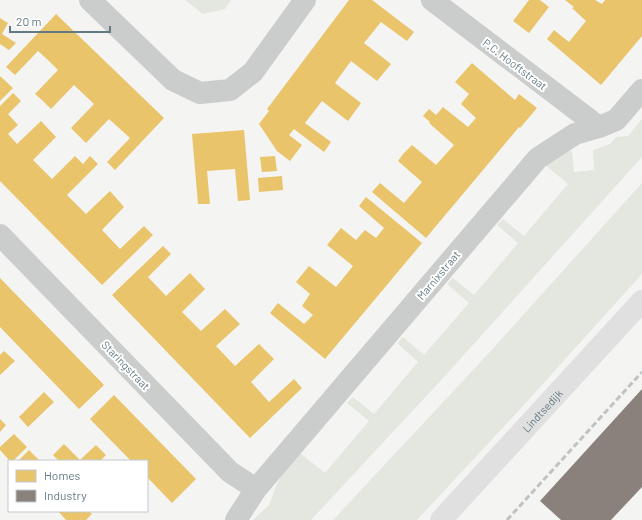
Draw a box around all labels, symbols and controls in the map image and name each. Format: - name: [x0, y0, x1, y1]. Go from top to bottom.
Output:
- scale bar: [10, 8, 110, 34]
- text: 20 m: [16, 14, 42, 28]
- street label: P.C. Hooftstraat: [481, 36, 549, 92]
- street label: Marnixstraat: [414, 248, 462, 302]
- street label: Staringstraat: [99, 338, 153, 392]
- street label: Lindtsedijk: [519, 386, 565, 434]
- legend: [8, 460, 148, 512]
- text: Homes: [44, 468, 81, 482]
- text: Industry: [44, 488, 87, 502]

